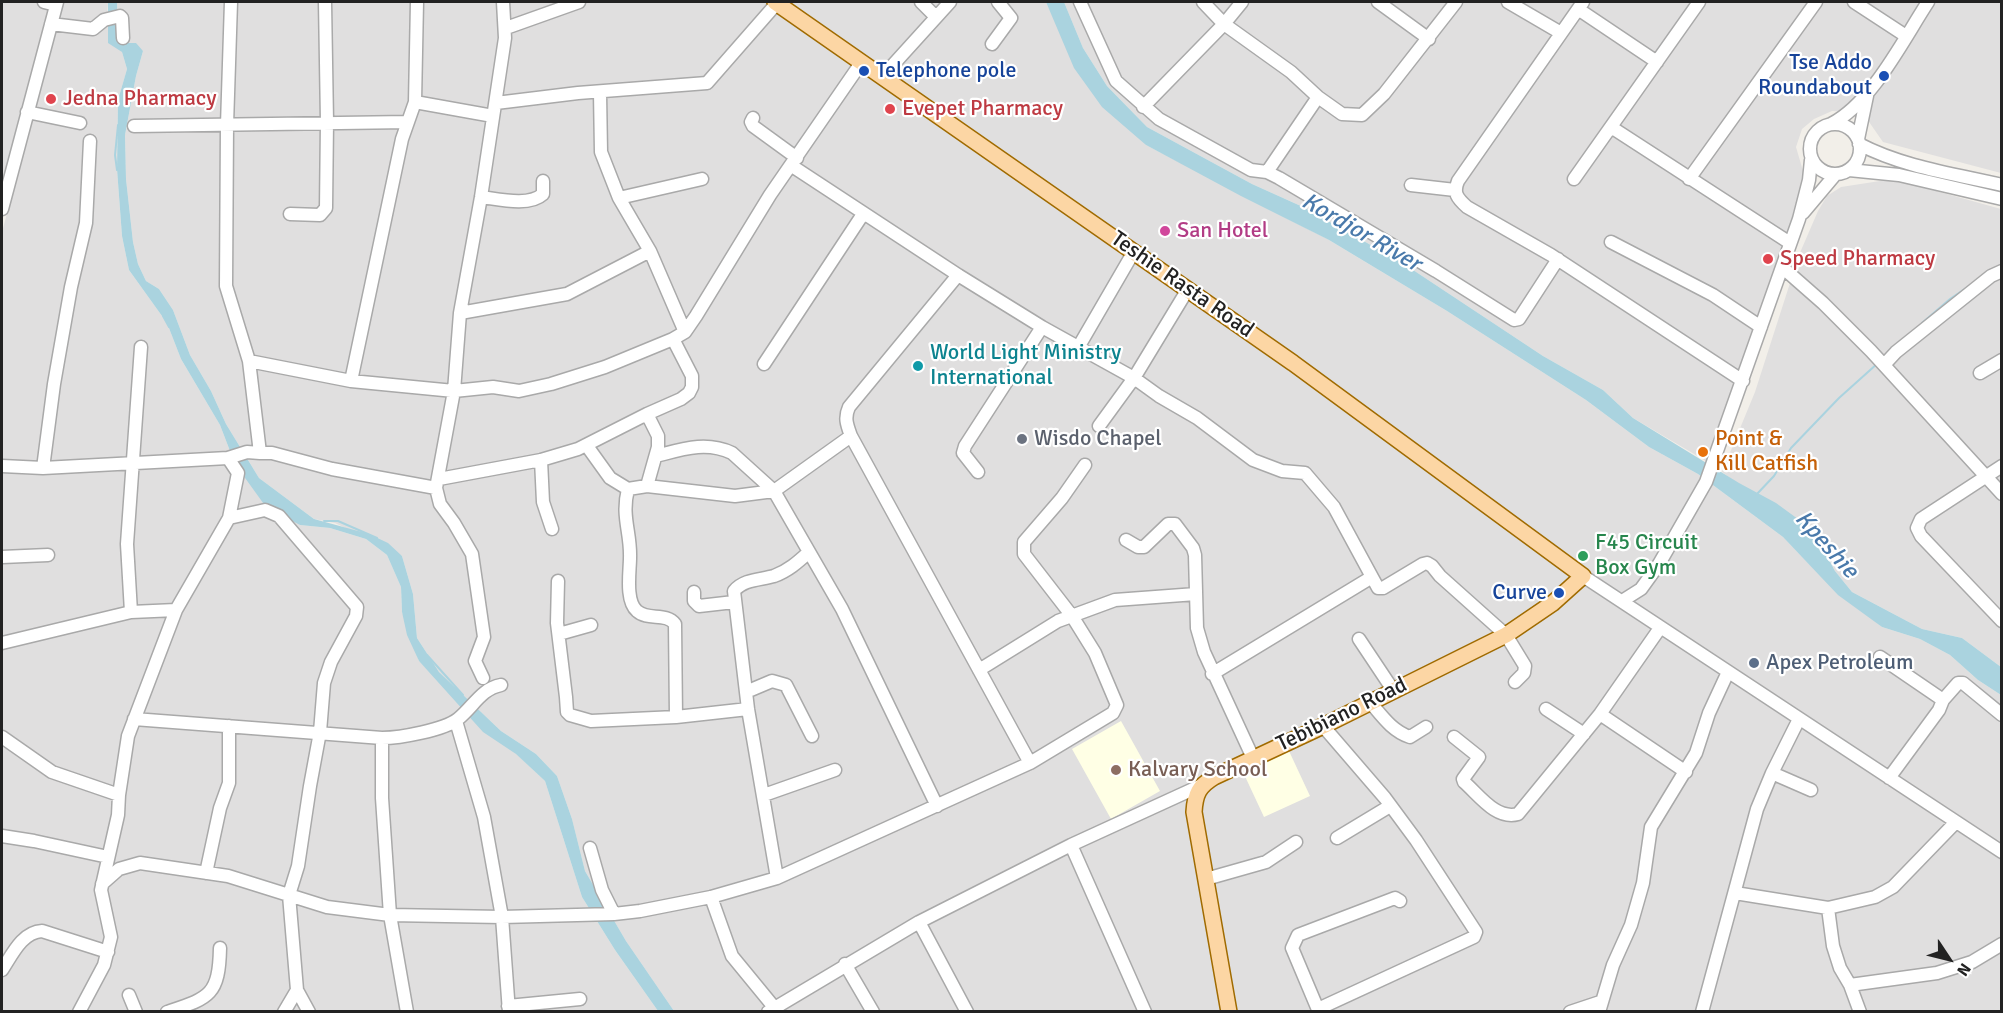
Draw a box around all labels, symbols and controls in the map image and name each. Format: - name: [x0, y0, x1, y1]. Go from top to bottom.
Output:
- place label: Tse Addo Roundabout: [1758, 50, 1872, 101]
- place label: Telephone pole: [876, 58, 1017, 84]
- marker: Telephone pole: [857, 64, 871, 78]
- marker: Tse Addo Roundabout: [1877, 69, 1891, 83]
- place label: Jedna Pharmacy: [63, 86, 217, 112]
- marker: Jedna Pharmacy: [44, 92, 58, 106]
- place label: Evepet Pharmacy: [902, 96, 1063, 122]
- marker: Evepet Pharmacy: [883, 102, 897, 116]
- water label: Kordjor River: [1296, 187, 1426, 279]
- place label: San Hotel: [1177, 218, 1268, 244]
- marker: San Hotel: [1158, 224, 1172, 238]
- street label: Teshie Rasta Road: [1106, 226, 1258, 344]
- place label: Speed Pharmacy: [1780, 246, 1935, 272]
- marker: Speed Pharmacy: [1761, 252, 1775, 266]
- place label: World Light Ministry International: [930, 340, 1121, 392]
- marker: World Light Ministry International: [911, 359, 925, 373]
- place label: Wisdo Chapel: [1034, 426, 1162, 452]
- place label: Point & Kill Catfish: [1715, 426, 1818, 478]
- marker: Wisdo Chapel: [1015, 432, 1029, 446]
- marker: Point & Kill Catfish: [1696, 445, 1710, 459]
- water label: Kpeshie: [1788, 505, 1864, 585]
- place label: F45 Circuit Box Gym: [1595, 530, 1698, 582]
- marker: F45 Circuit Box Gym: [1576, 549, 1590, 563]
- place label: Curve: [1492, 580, 1547, 606]
- marker: Curve: [1552, 586, 1566, 600]
- place label: Apex Petroleum: [1766, 650, 1914, 676]
- marker: Apex Petroleum: [1747, 656, 1761, 670]
- street label: Tebibiano Road: [1273, 672, 1411, 758]
- place label: Kalvary School: [1128, 757, 1267, 783]
- marker: Kalvary School: [1109, 763, 1123, 777]
- north arrow: [1919, 929, 1979, 989]
- text: N: [1952, 959, 1975, 980]

